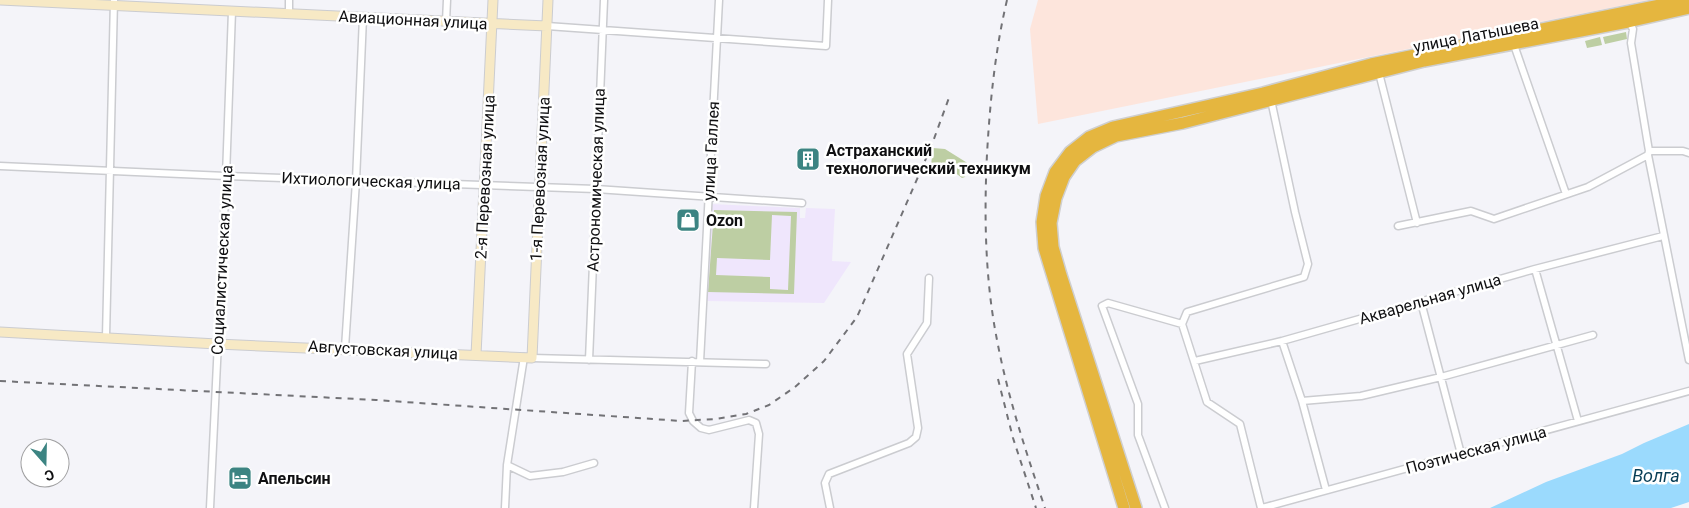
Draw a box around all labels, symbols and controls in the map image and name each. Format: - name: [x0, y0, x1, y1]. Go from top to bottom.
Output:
- street label: Авиационная улица: [338, 7, 488, 33]
- street label: улица Латышева: [1412, 14, 1540, 56]
- street label: Астрономическая улица: [583, 88, 609, 272]
- street label: 2-я Перевозная улица: [471, 94, 499, 260]
- street label: 1-я Перевозная улица: [526, 96, 554, 262]
- street label: улица Галлея: [699, 101, 723, 201]
- place label: Астраханский технологический техникум: [826, 141, 1031, 178]
- building icon: Астраханский технологический техникум: [795, 146, 821, 172]
- street label: Социалистическая улица: [208, 164, 236, 356]
- street label: Ихтиологическая улица: [281, 168, 461, 194]
- shop icon: Ozon: [675, 207, 701, 233]
- place label: Ozon: [706, 211, 743, 230]
- street label: Акварельная улица: [1357, 270, 1503, 328]
- street label: Августовская улица: [308, 337, 458, 363]
- street label: Поэтическая улица: [1403, 422, 1549, 478]
- north arrow: [20, 438, 70, 488]
- hotel icon: Апельсин: [227, 465, 253, 491]
- water label: Волга: [1632, 465, 1680, 486]
- text: С: [42, 466, 56, 484]
- place label: Апельсин: [258, 469, 331, 488]

